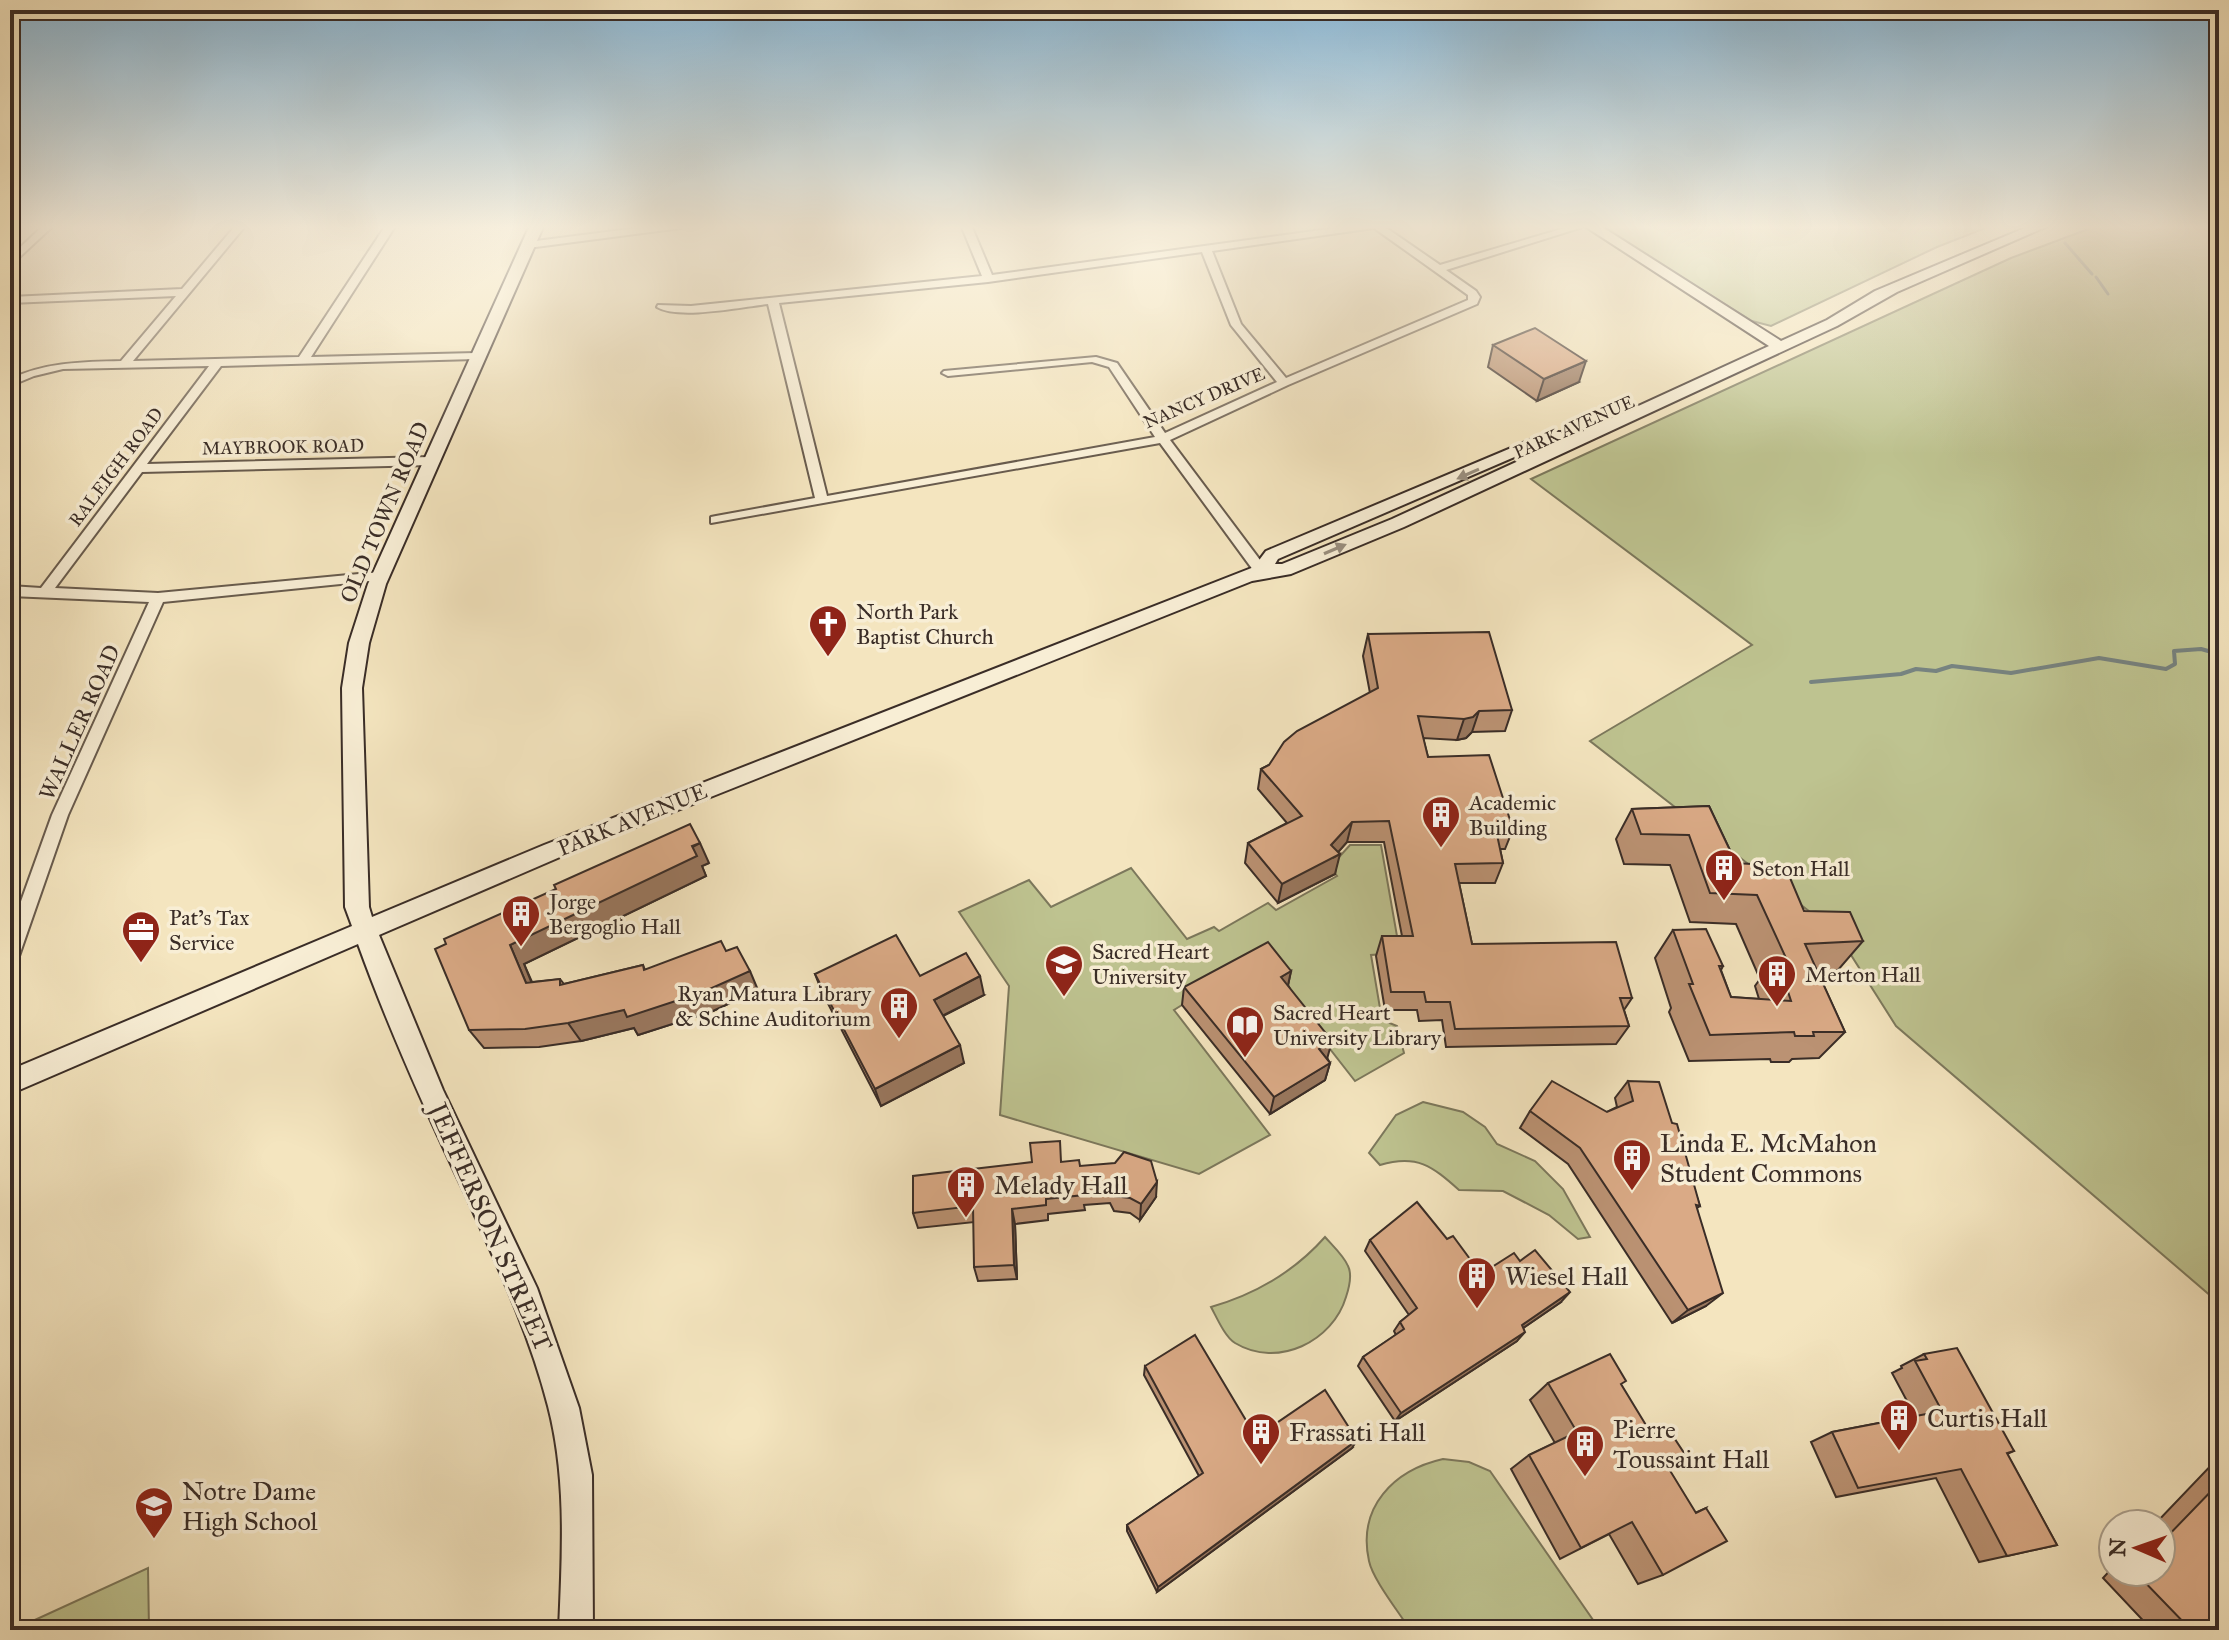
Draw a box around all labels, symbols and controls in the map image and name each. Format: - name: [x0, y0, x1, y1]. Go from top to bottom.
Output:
- street label: NANCY DRIVE: [1140, 362, 1268, 433]
- street label: PARK AVENUE: [1510, 391, 1638, 463]
- street label: RALEIGH ROAD: [64, 403, 168, 531]
- street label: OLD TOWN ROAD: [334, 417, 435, 607]
- street label: MAYBROOK ROAD: [202, 435, 364, 459]
- one-way arrow: [1456, 468, 1480, 481]
- one-way arrow: [1323, 542, 1347, 555]
- place label: North Park Baptist Church: [856, 598, 994, 650]
- church icon: North Park Baptist Church: [807, 603, 849, 658]
- street label: WALLER ROAD: [33, 640, 126, 804]
- street label: PARK AVENUE: [554, 777, 711, 862]
- place label: Academic Building: [1468, 789, 1556, 841]
- building icon: Academic Building: [1420, 794, 1462, 849]
- building icon: Seton Hall: [1703, 847, 1745, 902]
- place label: Seton Hall: [1752, 855, 1850, 882]
- place label: Jorge Bergoglio Hall: [547, 888, 681, 940]
- building icon: Jorge Bergoglio Hall: [500, 893, 542, 948]
- place label: Pat's Tax Service: [169, 904, 249, 956]
- office icon: Pat's Tax Service: [120, 909, 162, 964]
- place label: Sacred Heart University: [1092, 938, 1210, 990]
- school or university icon: Sacred Heart University: [1043, 943, 1085, 998]
- building icon: Merton Hall: [1756, 953, 1798, 1008]
- place label: Merton Hall: [1805, 961, 1921, 988]
- place label: Ryan Matura Library & Schine Auditorium: [675, 980, 872, 1032]
- building icon: Ryan Matura Library & Schine Auditorium: [878, 985, 920, 1040]
- place label: Sacred Heart University Library: [1273, 999, 1442, 1051]
- library icon: Sacred Heart University Library: [1224, 1004, 1266, 1059]
- street label: JEFFERSON STREET: [421, 1095, 560, 1356]
- place label: Linda E. McMahon Student Commons: [1660, 1127, 1877, 1189]
- building icon: Linda E. McMahon Student Commons: [1611, 1137, 1653, 1192]
- building icon: Melady Hall: [945, 1164, 987, 1219]
- place label: Melady Hall: [994, 1169, 1128, 1201]
- building icon: Wiesel Hall: [1456, 1255, 1498, 1310]
- place label: Wiesel Hall: [1505, 1260, 1628, 1292]
- building icon: Curtis Hall: [1878, 1397, 1920, 1452]
- place label: Curtis Hall: [1927, 1402, 2047, 1434]
- building icon: Frassati Hall: [1240, 1411, 1282, 1466]
- place label: Pierre Toussaint Hall: [1613, 1413, 1769, 1475]
- place label: Frassati Hall: [1289, 1416, 1426, 1448]
- building icon: Pierre Toussaint Hall: [1564, 1423, 1606, 1478]
- place label: Notre Dame High School: [182, 1475, 318, 1537]
- school or university icon: Notre Dame High School: [133, 1485, 175, 1540]
- north arrow: [2097, 1508, 2177, 1588]
- text: N: [2104, 1537, 2131, 1557]

